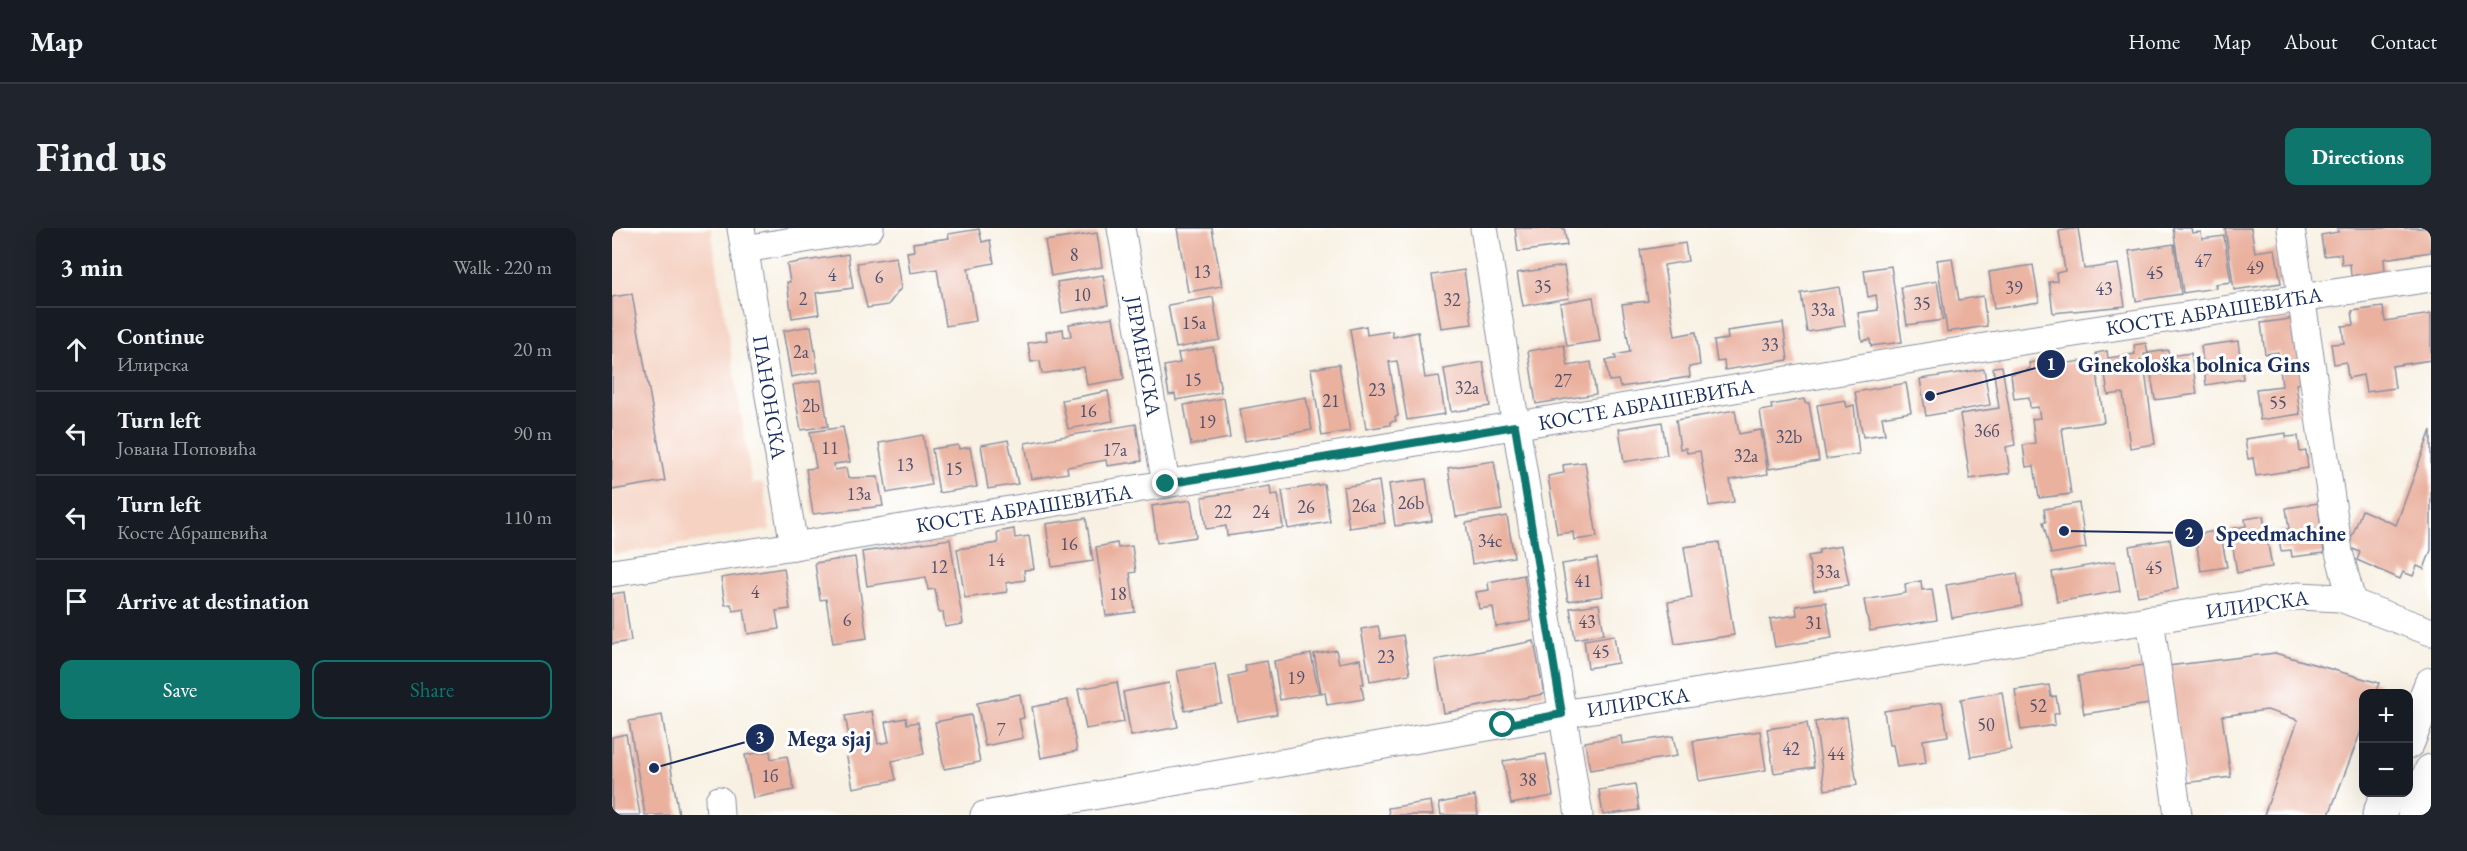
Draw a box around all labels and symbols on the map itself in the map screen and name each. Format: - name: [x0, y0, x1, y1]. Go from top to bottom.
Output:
- house number: 8: [1070, 243, 1078, 266]
- house number: 47: [2194, 249, 2212, 272]
- house number: 49: [2246, 256, 2264, 279]
- house number: 13: [1193, 260, 1211, 283]
- house number: 45: [2146, 261, 2164, 284]
- house number: 4: [828, 263, 837, 286]
- house number: 6: [875, 265, 884, 288]
- house number: 35: [1534, 275, 1552, 298]
- house number: 39: [2005, 276, 2023, 299]
- house number: 43: [2095, 277, 2113, 300]
- street label: КОСТЕ АБРАШЕВИЋА: [2104, 281, 2324, 341]
- house number: 10: [1073, 283, 1091, 306]
- house number: 2: [799, 287, 808, 310]
- house number: 32: [1443, 288, 1461, 311]
- street label: ЈЕРМЕНСКА: [1120, 292, 1168, 419]
- house number: 35: [1913, 292, 1931, 315]
- house number: 33a: [1811, 298, 1836, 321]
- house number: 15a: [1182, 311, 1207, 334]
- street label: ПАНОНСКА: [747, 333, 793, 461]
- house number: 33: [1761, 333, 1779, 356]
- house number: 2a: [793, 340, 810, 363]
- callout: Ginekološka bolnica Gins: [2036, 344, 2322, 384]
- text: Ginekološka bolnica Gins: [2078, 350, 2310, 379]
- text: 1: [2046, 352, 2056, 375]
- house number: 15: [1184, 368, 1202, 391]
- house number: 27: [1554, 369, 1572, 392]
- street label: КОСТЕ АБРАШЕВИЋА: [1536, 372, 1756, 436]
- house number: 32a: [1455, 376, 1480, 399]
- house number: 23: [1368, 378, 1386, 401]
- house number: 21: [1322, 389, 1340, 412]
- house number: 55: [2269, 391, 2287, 414]
- house number: 2b: [802, 394, 820, 417]
- house number: 16: [1079, 399, 1097, 422]
- house number: 19: [1198, 410, 1216, 433]
- house number: 36б: [1974, 419, 2000, 442]
- house number: 32b: [1776, 425, 1802, 448]
- house number: 11: [821, 436, 839, 459]
- house number: 17a: [1103, 438, 1128, 461]
- house number: 32a: [1734, 444, 1759, 467]
- house number: 13: [896, 453, 914, 476]
- house number: 15: [945, 457, 963, 480]
- route end: [1152, 470, 1178, 496]
- street label: КОСТЕ АБРАШЕВИЋА: [914, 478, 1134, 538]
- house number: 13a: [847, 482, 872, 505]
- house number: 26b: [1398, 491, 1424, 514]
- house number: 26a: [1352, 494, 1377, 517]
- house number: 26: [1297, 495, 1315, 518]
- house number: 22: [1214, 500, 1232, 523]
- house number: 24: [1252, 500, 1270, 523]
- callout: Speedmachine: [2174, 513, 2358, 553]
- text: Speedmachine: [2216, 519, 2346, 548]
- text: 2: [2184, 521, 2194, 544]
- house number: 34c: [1478, 529, 1502, 552]
- house number: 16: [1060, 532, 1078, 555]
- house number: 14: [987, 548, 1005, 571]
- house number: 12: [930, 555, 948, 578]
- house number: 45: [2145, 556, 2163, 579]
- house number: 33a: [1816, 560, 1841, 583]
- house number: 41: [1574, 569, 1592, 592]
- house number: 4: [751, 580, 760, 603]
- house number: 18: [1109, 582, 1127, 605]
- street label: ИЛИРСКА: [2204, 583, 2311, 625]
- house number: 6: [843, 608, 852, 631]
- house number: 43: [1578, 610, 1596, 633]
- house number: 31: [1805, 611, 1823, 634]
- house number: 45: [1592, 640, 1610, 663]
- house number: 23: [1377, 645, 1395, 668]
- house number: 19: [1287, 666, 1305, 689]
- street label: ИЛИРСКА: [1585, 680, 1692, 723]
- house number: 52: [2029, 694, 2047, 717]
- route start: [1489, 711, 1515, 737]
- house number: 50: [1977, 713, 1995, 736]
- callout: Mega sjaj: [745, 718, 883, 758]
- house number: 7: [997, 718, 1006, 741]
- text: Mega sjaj: [787, 724, 871, 753]
- text: 3: [755, 726, 765, 749]
- house number: 42: [1782, 737, 1800, 760]
- house number: 44: [1827, 742, 1845, 765]
- house number: 1б: [761, 764, 779, 787]
- house number: 38: [1519, 768, 1537, 791]

